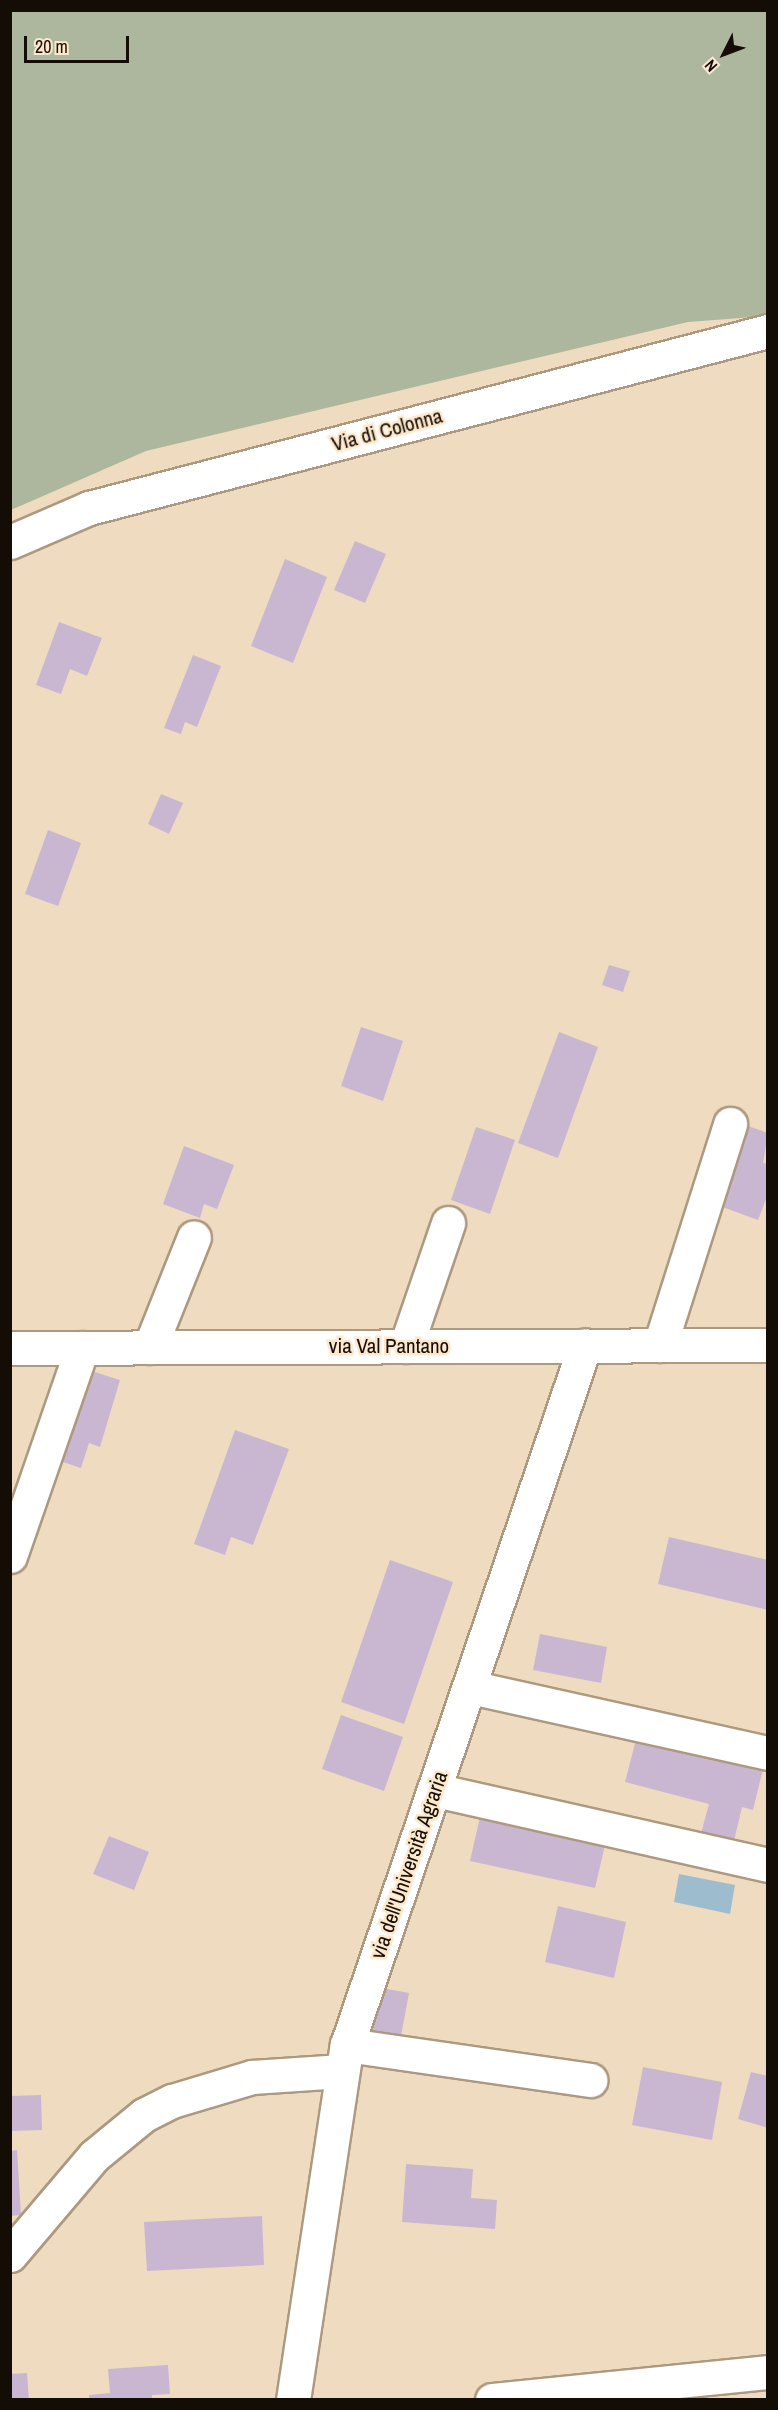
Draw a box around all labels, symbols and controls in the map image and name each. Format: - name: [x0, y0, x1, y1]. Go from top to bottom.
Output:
- scale bar: [27, 24, 132, 62]
- north arrow: [694, 24, 754, 84]
- text: 20 m: [35, 34, 68, 59]
- text: N: [699, 55, 722, 77]
- street label: Via di Colonna: [329, 403, 445, 457]
- street label: via Val Pantano: [329, 1333, 449, 1359]
- street label: via dell'Università Agraria: [365, 1767, 453, 1963]

